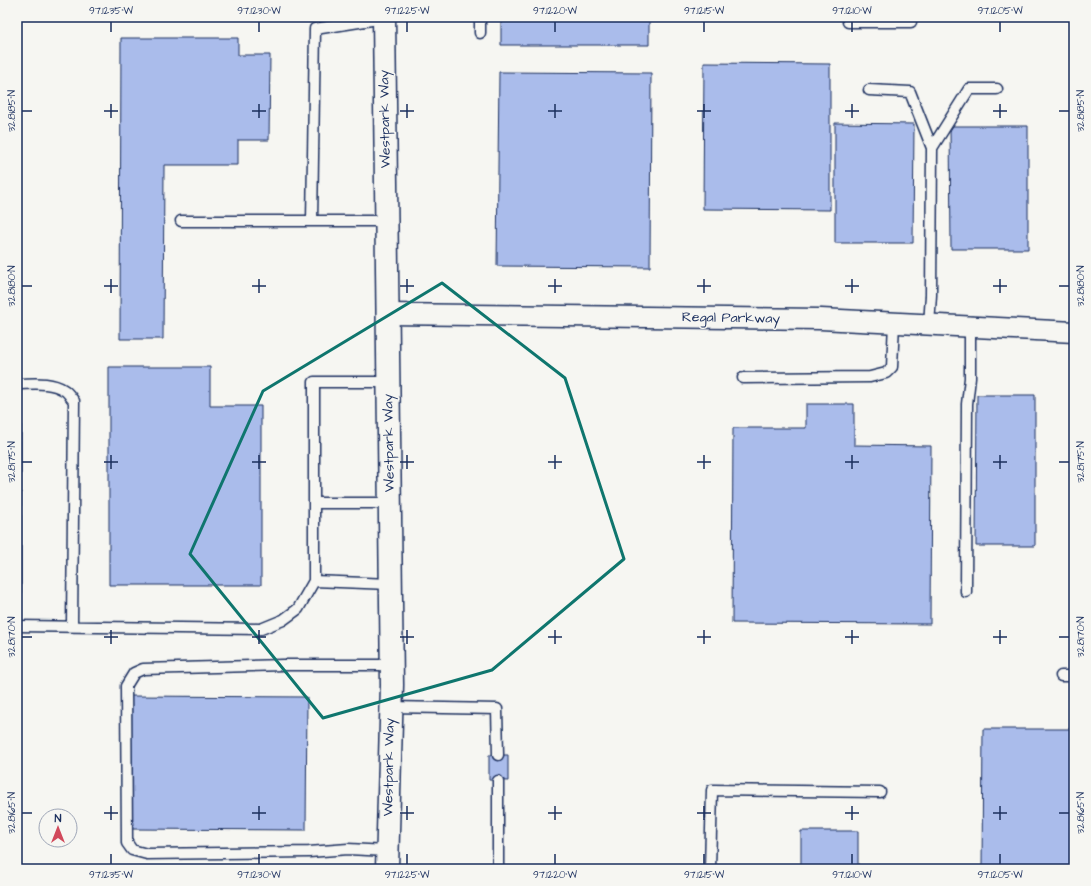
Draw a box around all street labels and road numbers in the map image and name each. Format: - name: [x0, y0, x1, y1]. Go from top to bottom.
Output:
- street label: Westpark Way: [374, 69, 396, 168]
- street label: Regal Parkway: [682, 307, 781, 329]
- street label: Westpark Way: [378, 393, 400, 492]
- street label: Westpark Way: [378, 717, 400, 816]

